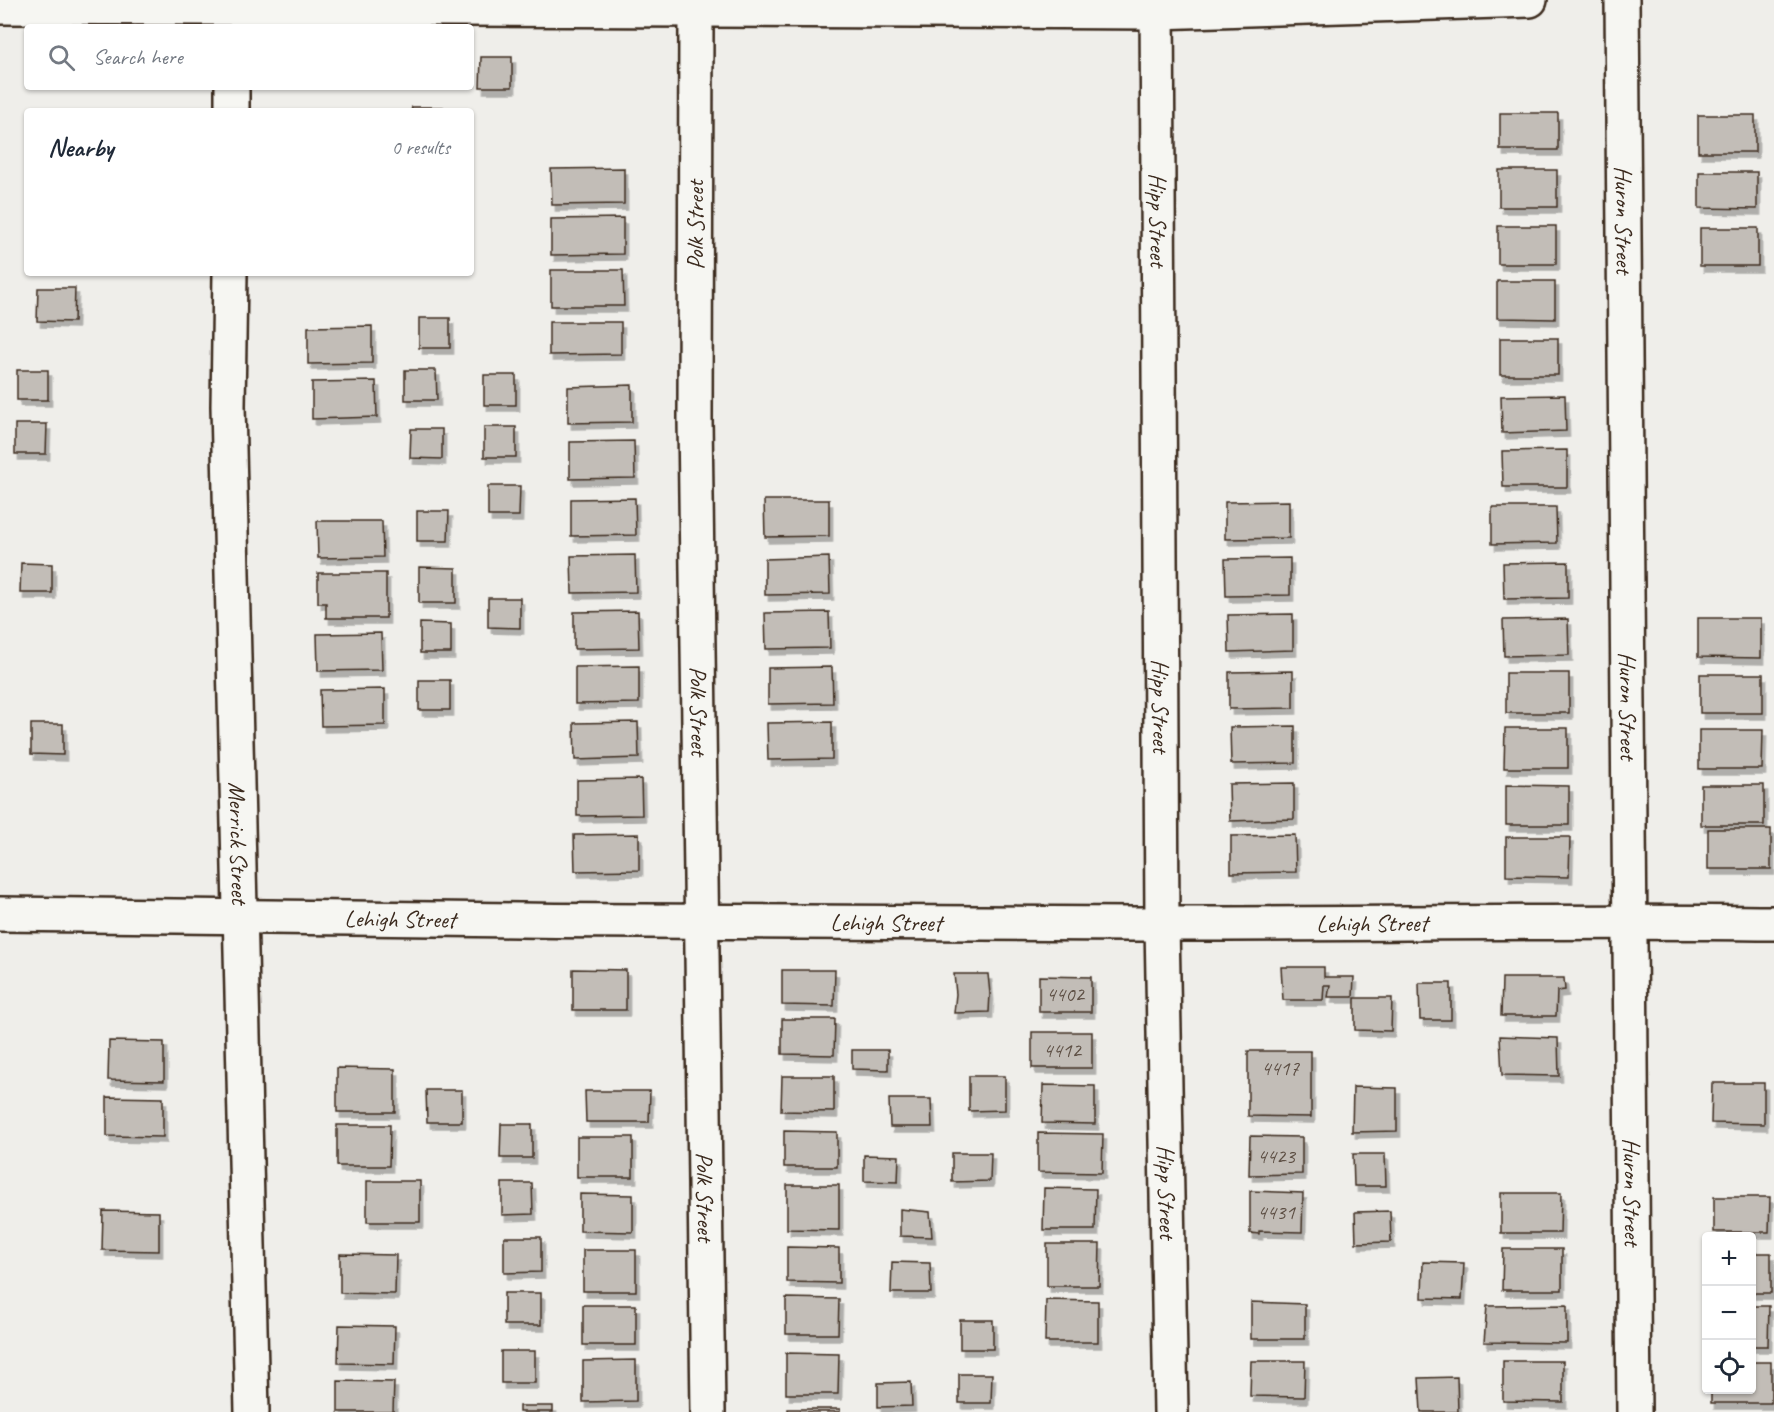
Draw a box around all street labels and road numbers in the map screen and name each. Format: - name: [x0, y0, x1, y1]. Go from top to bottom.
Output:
- street label: Huron Street: [1608, 166, 1639, 276]
- street label: Hipp Street: [1143, 173, 1173, 269]
- street label: Polk Street: [680, 178, 710, 270]
- street label: Huron Street: [1613, 652, 1643, 762]
- street label: Hipp Street: [1146, 659, 1176, 755]
- street label: Polk Street: [683, 666, 714, 758]
- street label: Merrick Street: [222, 781, 255, 906]
- street label: Lehigh Street: [344, 903, 459, 935]
- street label: Lehigh Street: [830, 907, 945, 938]
- street label: Lehigh Street: [1316, 908, 1431, 939]
- street label: Huron Street: [1617, 1138, 1648, 1248]
- street label: Hipp Street: [1151, 1145, 1183, 1241]
- street label: Polk Street: [690, 1152, 721, 1244]

